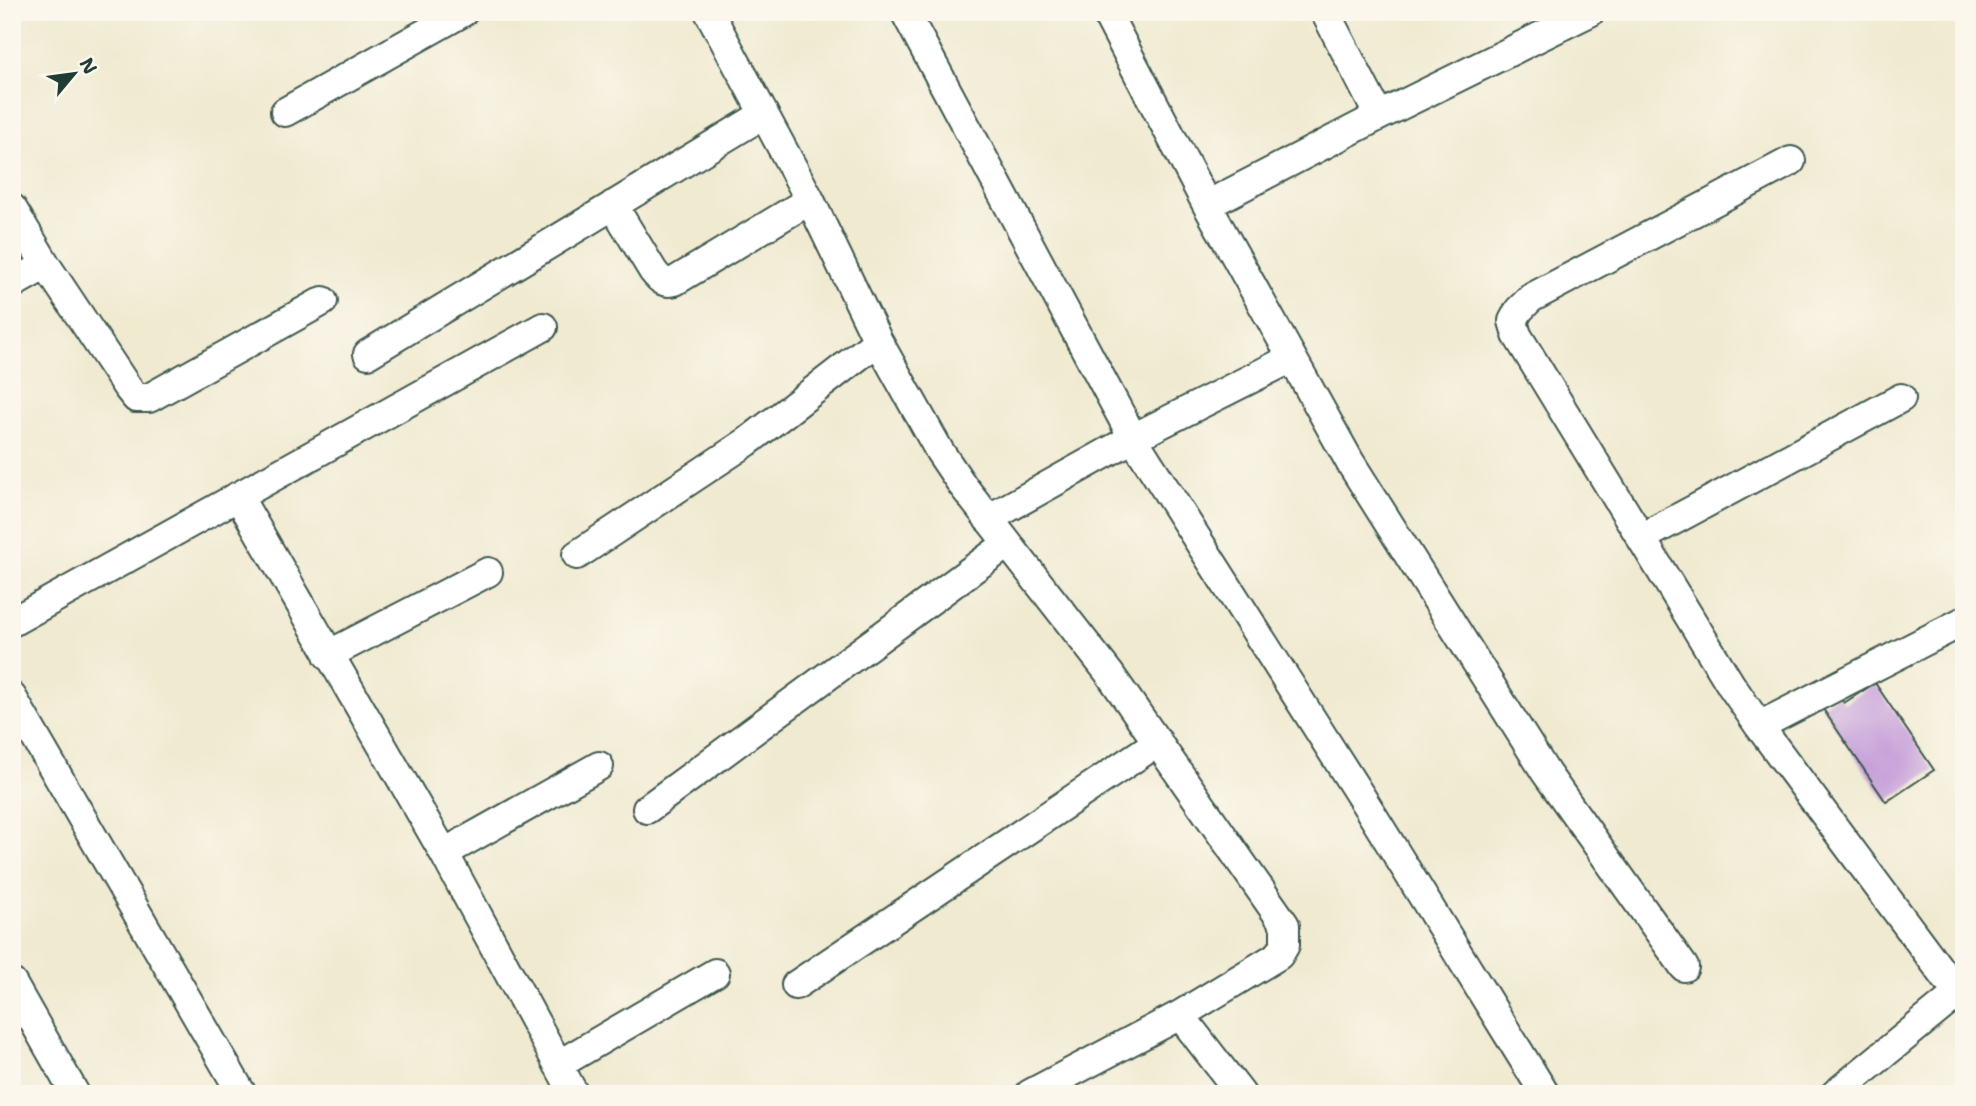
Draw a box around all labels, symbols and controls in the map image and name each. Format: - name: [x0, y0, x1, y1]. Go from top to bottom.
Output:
- north arrow: [38, 38, 108, 108]
- text: N: [74, 53, 103, 79]

